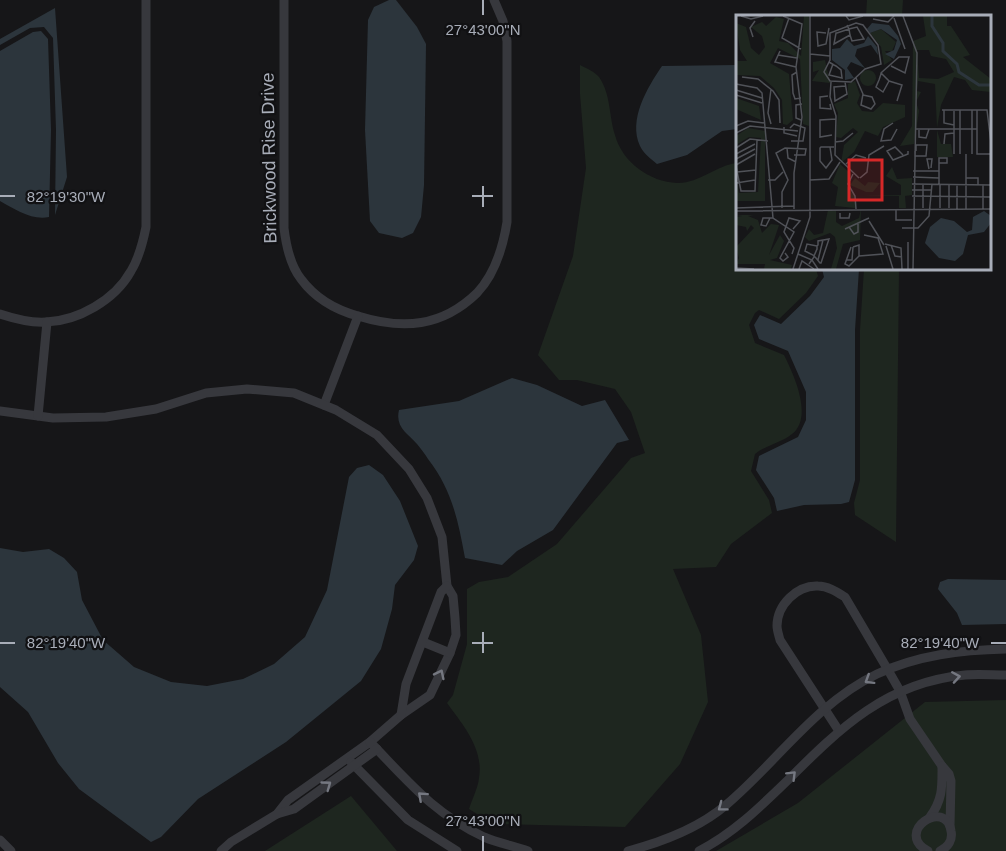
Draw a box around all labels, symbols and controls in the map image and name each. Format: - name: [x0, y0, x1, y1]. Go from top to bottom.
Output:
- inset map: [736, 15, 991, 270]
- text: 27°43'00"N: [445, 21, 521, 38]
- street label: Brickwood Rise Drive: [258, 72, 280, 244]
- text: 82°19'30"W: [27, 188, 106, 205]
- text: 82°19'40"W: [27, 634, 106, 651]
- text: 82°19'40"W: [901, 634, 980, 651]
- one-way arrow: [433, 670, 445, 681]
- one-way arrow: [951, 671, 960, 683]
- one-way arrow: [865, 672, 875, 684]
- one-way arrow: [786, 771, 796, 782]
- one-way arrow: [320, 781, 331, 792]
- one-way arrow: [418, 792, 429, 803]
- one-way arrow: [718, 800, 729, 811]
- text: 27°43'00"N: [445, 812, 521, 829]

